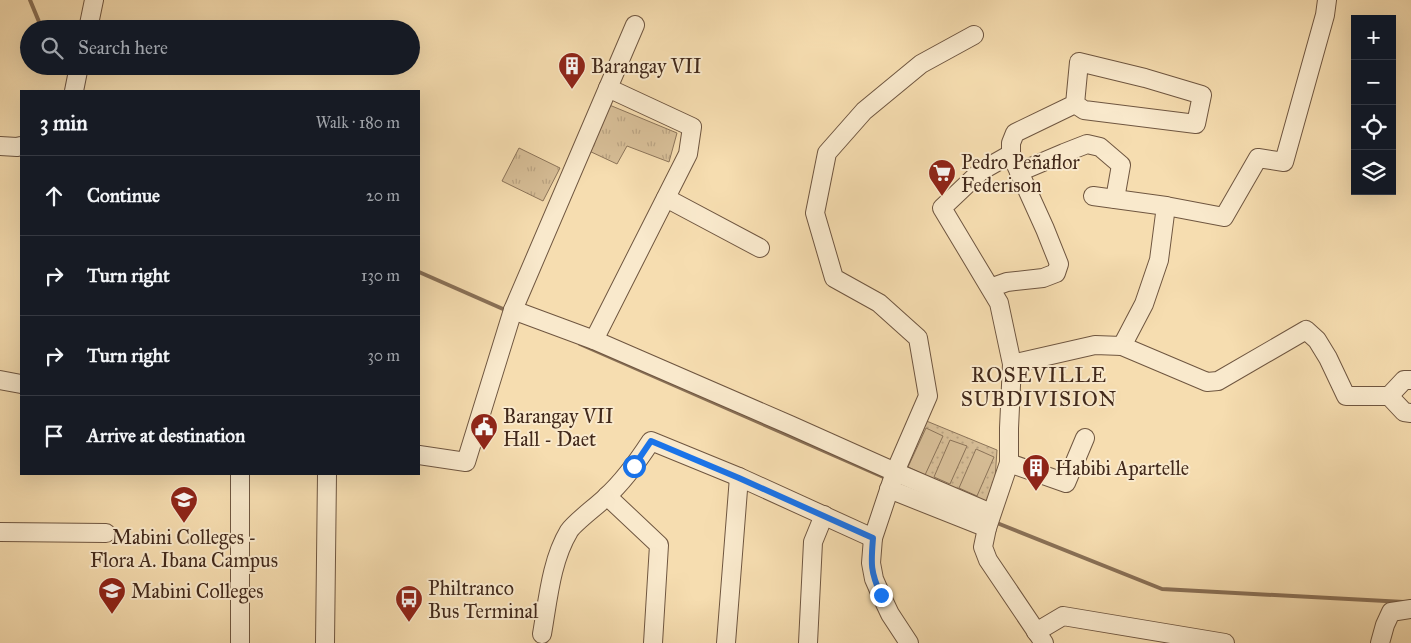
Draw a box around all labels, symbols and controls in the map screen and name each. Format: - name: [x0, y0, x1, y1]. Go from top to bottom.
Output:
- map controls: [1351, 15, 1396, 195]
- button: +: [1351, 15, 1396, 60]
- search box: [20, 20, 420, 75]
- icon: search: [38, 34, 66, 62]
- text: Search here: [78, 36, 168, 59]
- building icon: Barangay VII: [557, 51, 587, 90]
- place label: Barangay VII: [591, 54, 702, 79]
- button: −: [1351, 60, 1396, 105]
- button: locate: [1351, 105, 1396, 150]
- text: 3 min: [40, 110, 88, 136]
- text: Walk · 180 m: [316, 113, 400, 132]
- place label: Pedro Peñaflor Federison: [961, 150, 1080, 197]
- button: layers: [1351, 150, 1396, 195]
- supermarket icon: Pedro Peñaflor Federison: [927, 158, 957, 197]
- icon: ahead: [40, 182, 68, 210]
- text: Continue: [87, 184, 160, 207]
- text: 20 m: [366, 186, 400, 205]
- icon: right: [40, 262, 68, 290]
- text: Turn right: [87, 264, 170, 287]
- text: 130 m: [361, 266, 400, 285]
- icon: right: [40, 342, 68, 370]
- text: Turn right: [87, 344, 170, 367]
- text: 30 m: [367, 346, 400, 365]
- district label: ROSEVILLE SUBDIVISION: [961, 362, 1117, 412]
- place label: Barangay VII Hall - Daet: [503, 404, 614, 451]
- public building icon: Barangay VII Hall - Daet: [469, 412, 499, 451]
- icon: arrive: [40, 422, 68, 450]
- text: Arrive at destination: [87, 424, 245, 447]
- building icon: Habibi Apartelle: [1021, 453, 1051, 492]
- route start: [623, 455, 646, 478]
- place label: Habibi Apartelle: [1055, 456, 1189, 480]
- school or university icon: Mabini Colleges - Flora A. Ibana Campus: [169, 485, 199, 524]
- place label: Mabini Colleges - Flora A. Ibana Campus: [90, 525, 278, 572]
- school or university icon: Mabini Colleges: [97, 576, 127, 615]
- place label: Philtranco Bus Terminal: [428, 576, 539, 623]
- place label: Mabini Colleges: [131, 579, 264, 604]
- bus stop icon: Philtranco Bus Terminal: [394, 584, 424, 623]
- route end: [870, 584, 893, 607]

